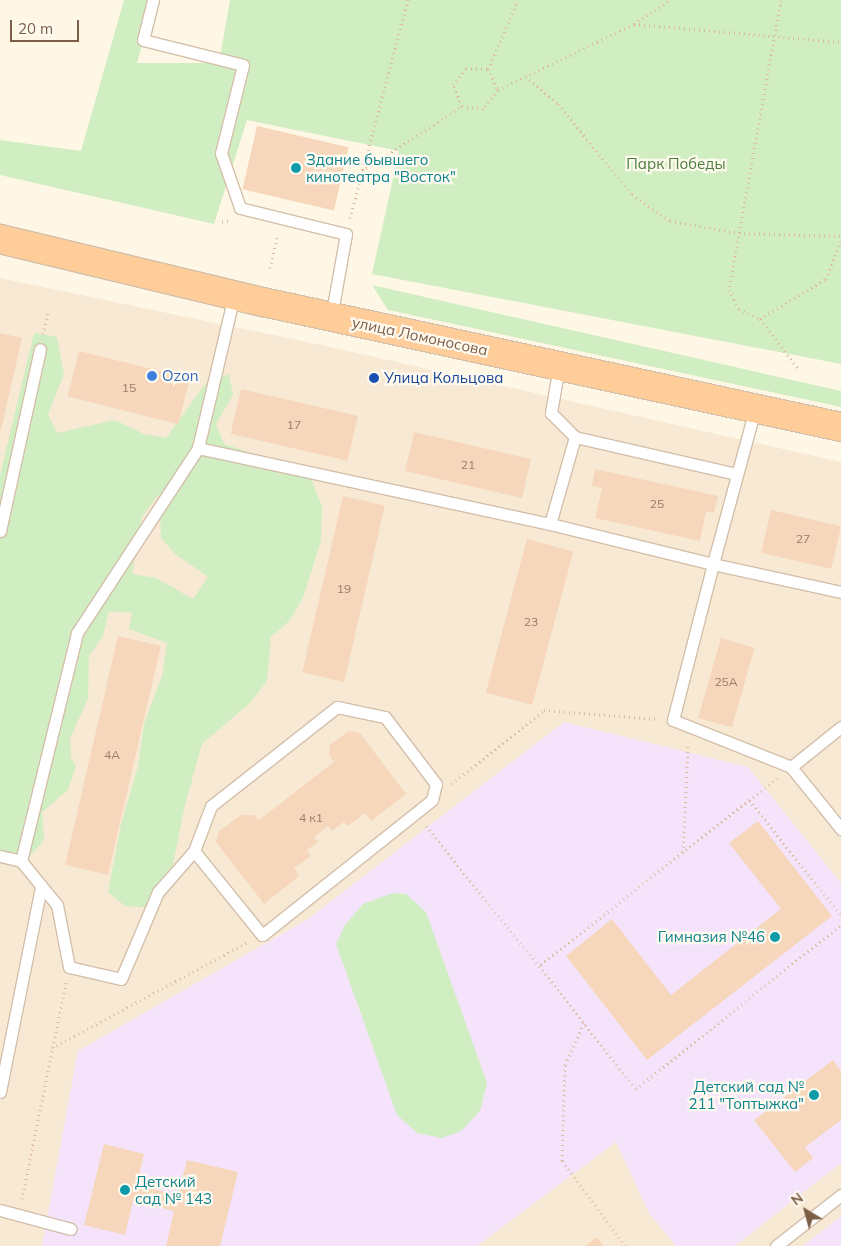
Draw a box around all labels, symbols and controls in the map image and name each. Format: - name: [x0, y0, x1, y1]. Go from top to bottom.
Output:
- scale bar: [12, 10, 81, 42]
- text: 20 m: [18, 19, 53, 38]
- place label: Здание бывшего кинотеатра "Восток": [306, 150, 456, 185]
- park label: Парк Победы: [626, 155, 726, 173]
- marker: Здание бывшего кинотеатра "Восток": [290, 162, 302, 174]
- street label: улица Ломоносова: [351, 313, 489, 359]
- place label: Ozon: [162, 367, 199, 385]
- place label: Улица Кольцова: [384, 369, 503, 387]
- marker: Ozon: [146, 370, 158, 382]
- marker: Улица Кольцова: [368, 372, 380, 384]
- house number: 15: [122, 381, 136, 395]
- house number: 17: [287, 418, 301, 432]
- house number: 21: [461, 458, 475, 472]
- house number: 25: [650, 497, 664, 511]
- house number: 27: [796, 532, 810, 546]
- house number: 19: [337, 582, 351, 596]
- house number: 23: [524, 615, 538, 629]
- house number: 25А: [714, 675, 738, 689]
- house number: 4А: [104, 748, 120, 762]
- house number: 4 к1: [299, 811, 323, 825]
- place label: Гимназия №46: [658, 928, 765, 946]
- marker: Гимназия №46: [769, 931, 781, 943]
- place label: Детский сад № 211 "Топтыжка": [688, 1077, 804, 1112]
- marker: Детский сад № 211 "Топтыжка": [808, 1089, 820, 1101]
- place label: Детский сад № 143: [135, 1172, 212, 1207]
- marker: Детский сад № 143: [119, 1184, 131, 1196]
- north arrow: [781, 1186, 831, 1236]
- text: N: [787, 1189, 807, 1209]

